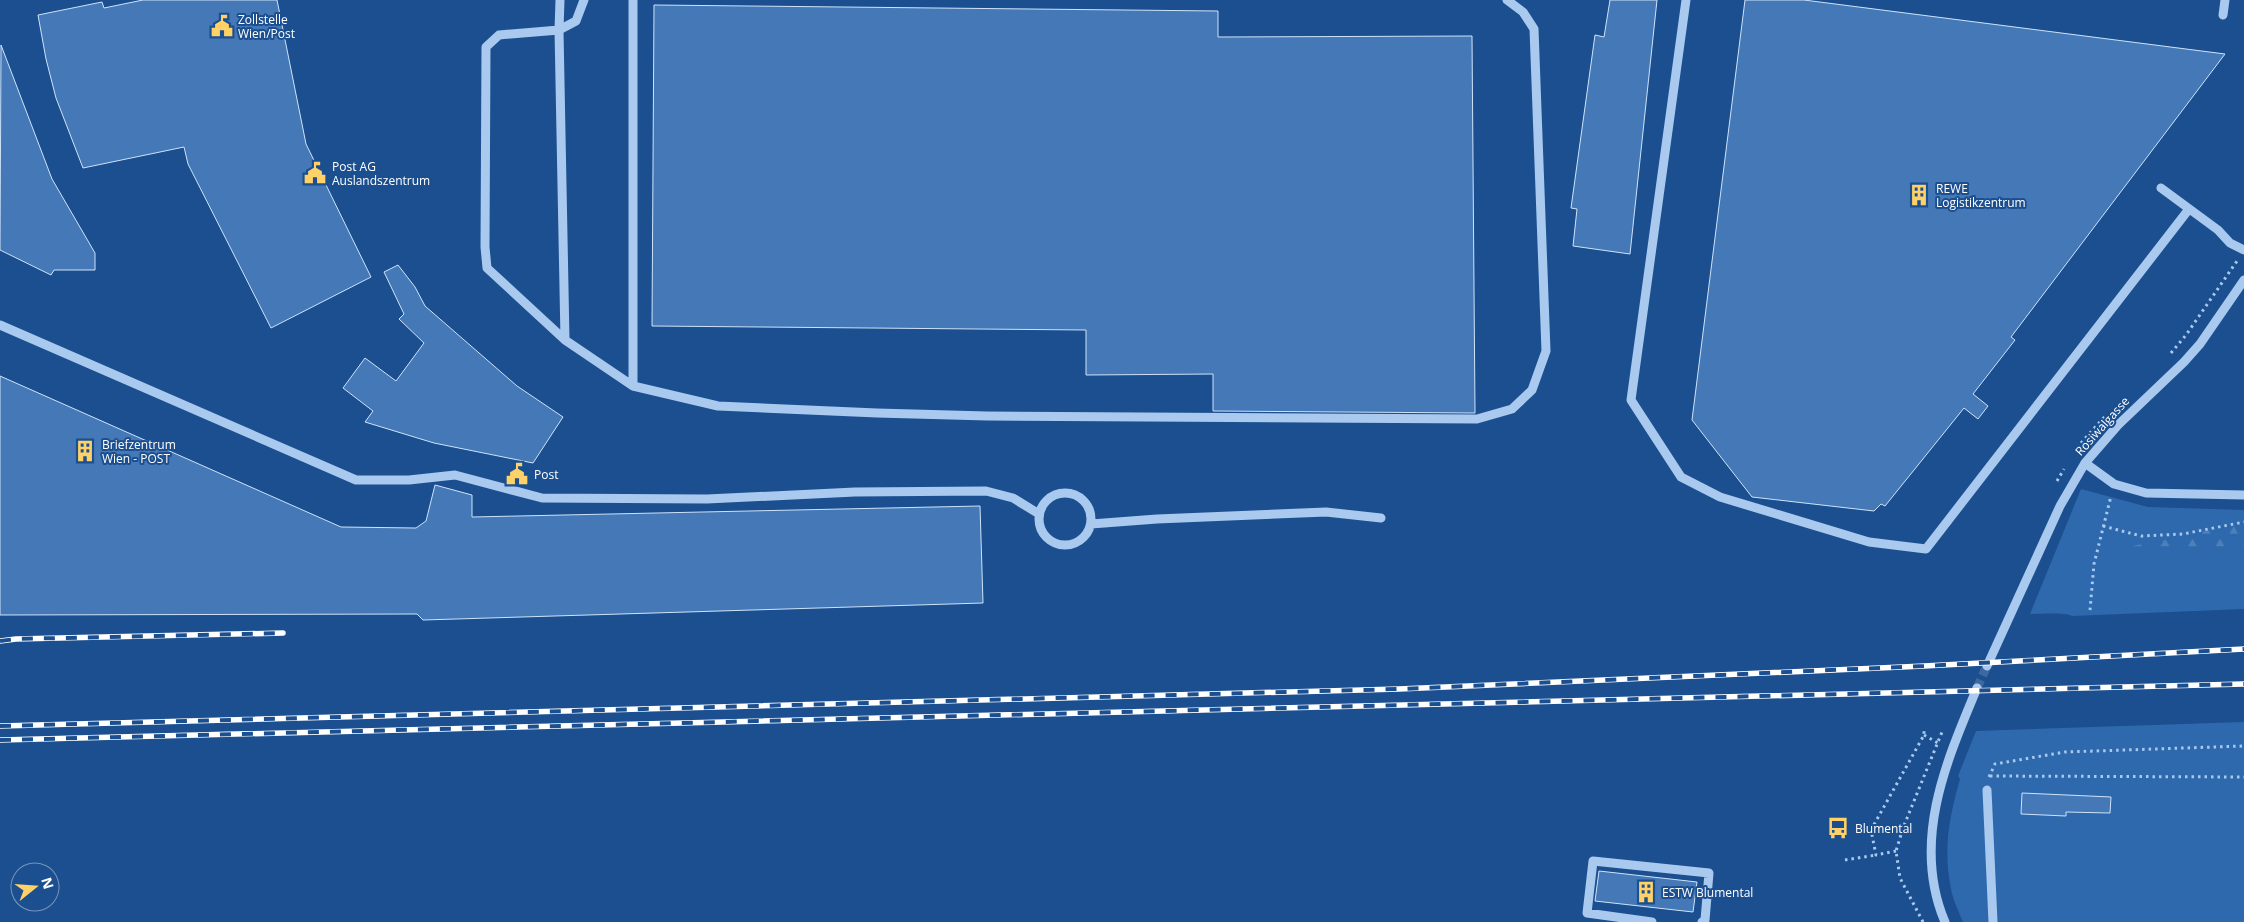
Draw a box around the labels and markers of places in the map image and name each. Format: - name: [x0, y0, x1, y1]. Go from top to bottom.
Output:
- place label: Zollstelle Wien/Post: [238, 11, 295, 42]
- public building icon: Zollstelle Wien/Post: [209, 13, 235, 39]
- place label: Post AG Auslandszentrum: [332, 158, 430, 189]
- public building icon: Post AG Auslandszentrum: [302, 160, 328, 186]
- place label: REWE Logistikzentrum: [1936, 180, 2026, 211]
- building icon: REWE Logistikzentrum: [1906, 182, 1932, 208]
- place label: Briefzentrum Wien - POST: [102, 436, 176, 467]
- building icon: Briefzentrum Wien - POST: [72, 438, 98, 464]
- public building icon: Post: [504, 461, 530, 487]
- place label: Post: [534, 466, 558, 483]
- bus stop icon: Blumental: [1825, 815, 1851, 841]
- place label: Blumental: [1855, 820, 1912, 837]
- building icon: ESTW Blumental: [1633, 879, 1659, 905]
- place label: ESTW Blumental: [1662, 884, 1753, 901]

